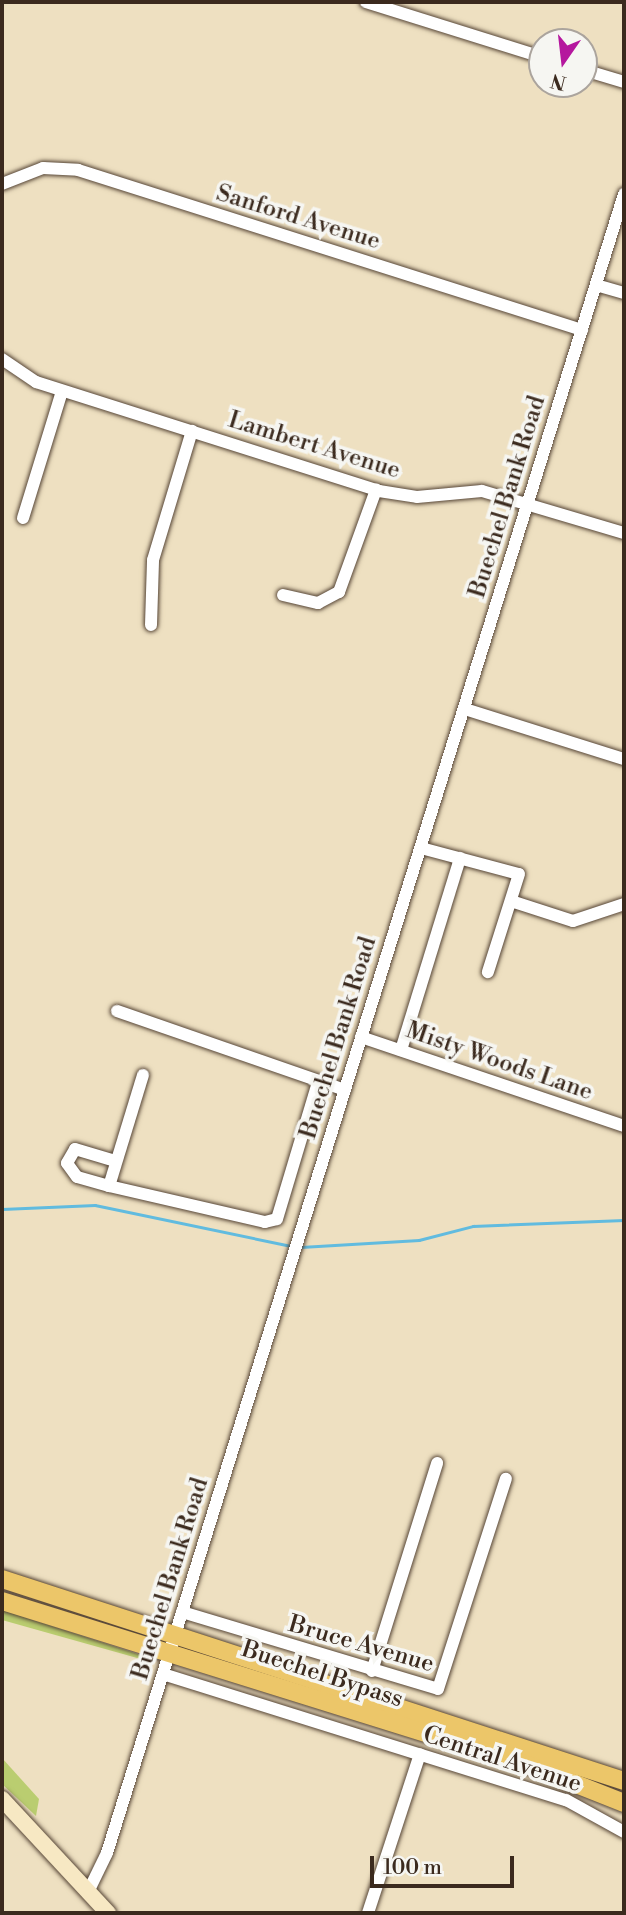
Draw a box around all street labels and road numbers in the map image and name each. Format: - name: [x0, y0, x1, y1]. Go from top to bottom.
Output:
- street label: Sanford Avenue: [213, 179, 383, 257]
- street label: Buechel Bank Road: [464, 393, 552, 601]
- street label: Lambert Avenue: [224, 406, 404, 486]
- street label: Buechel Bank Road: [295, 934, 383, 1142]
- street label: Misty Woods Lane: [402, 1017, 596, 1107]
- street label: Buechel Bank Road: [127, 1475, 215, 1683]
- street label: Bruce Avenue: [285, 1611, 437, 1679]
- street label: Buechel Bypass: [238, 1635, 406, 1715]
- street label: Central Avenue: [419, 1721, 585, 1799]

